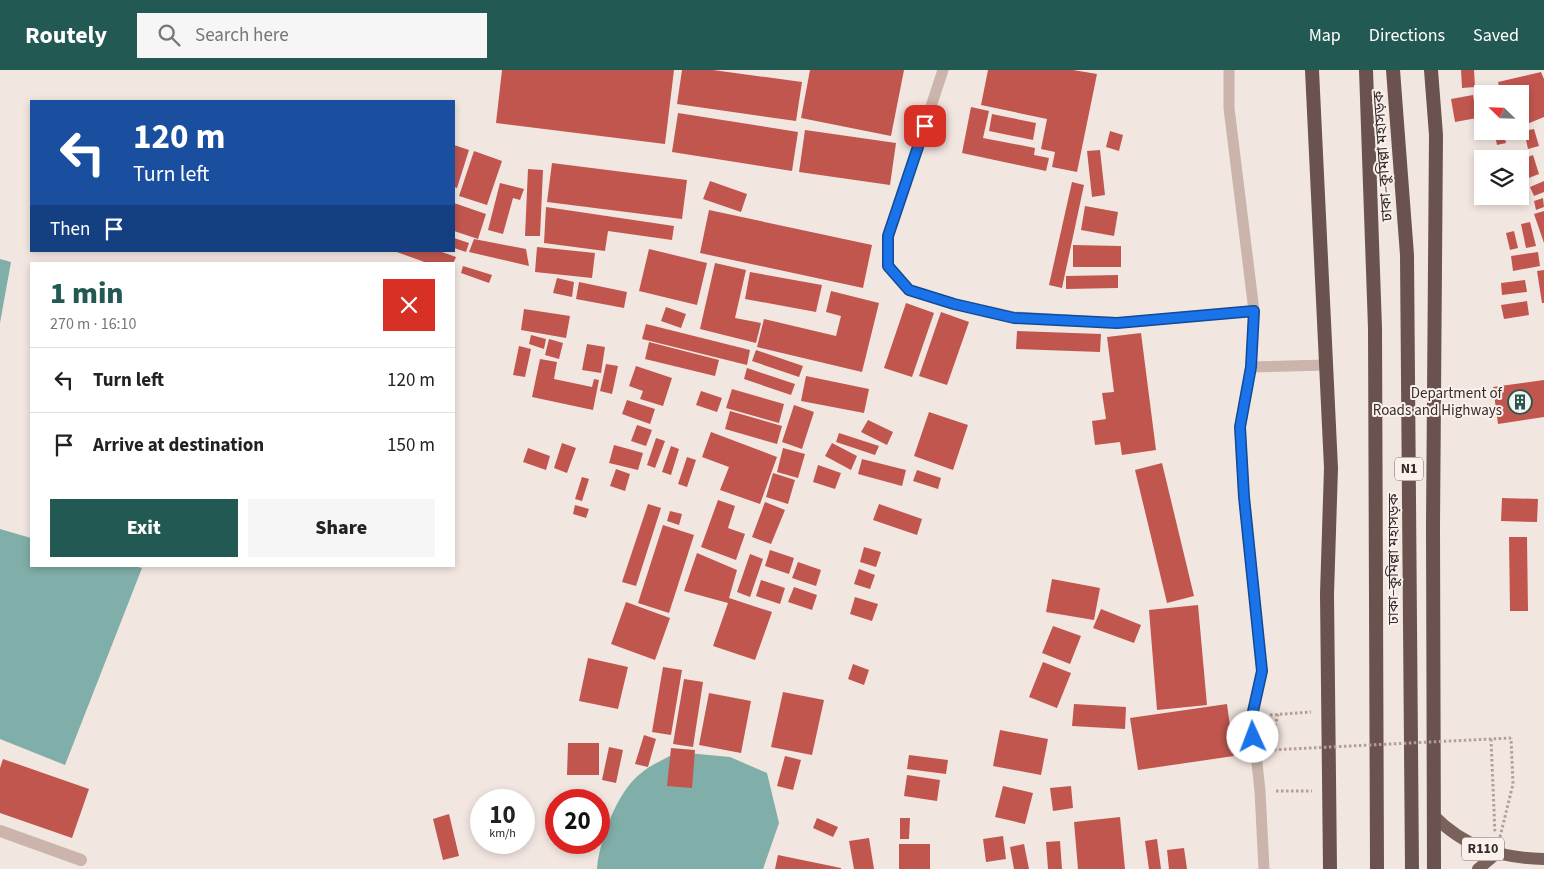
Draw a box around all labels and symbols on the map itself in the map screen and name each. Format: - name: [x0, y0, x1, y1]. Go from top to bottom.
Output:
- north arrow: [1474, 85, 1529, 140]
- street label: ঢাকা–কুমিল্লা মহাসড়ক: [1368, 89, 1398, 223]
- pin: [904, 105, 946, 147]
- place label: Department of Roads and Highways: [1373, 383, 1503, 421]
- building icon: Department of Roads and Highways: [1507, 389, 1533, 415]
- road number: N1: [1395, 458, 1423, 480]
- street label: ঢাকা–কুমিল্লা মহাসড়ক: [1383, 493, 1404, 626]
- position arrow: [1226, 710, 1278, 762]
- speed limit sign: 20: [545, 789, 610, 854]
- road number: R110: [1462, 838, 1504, 861]

